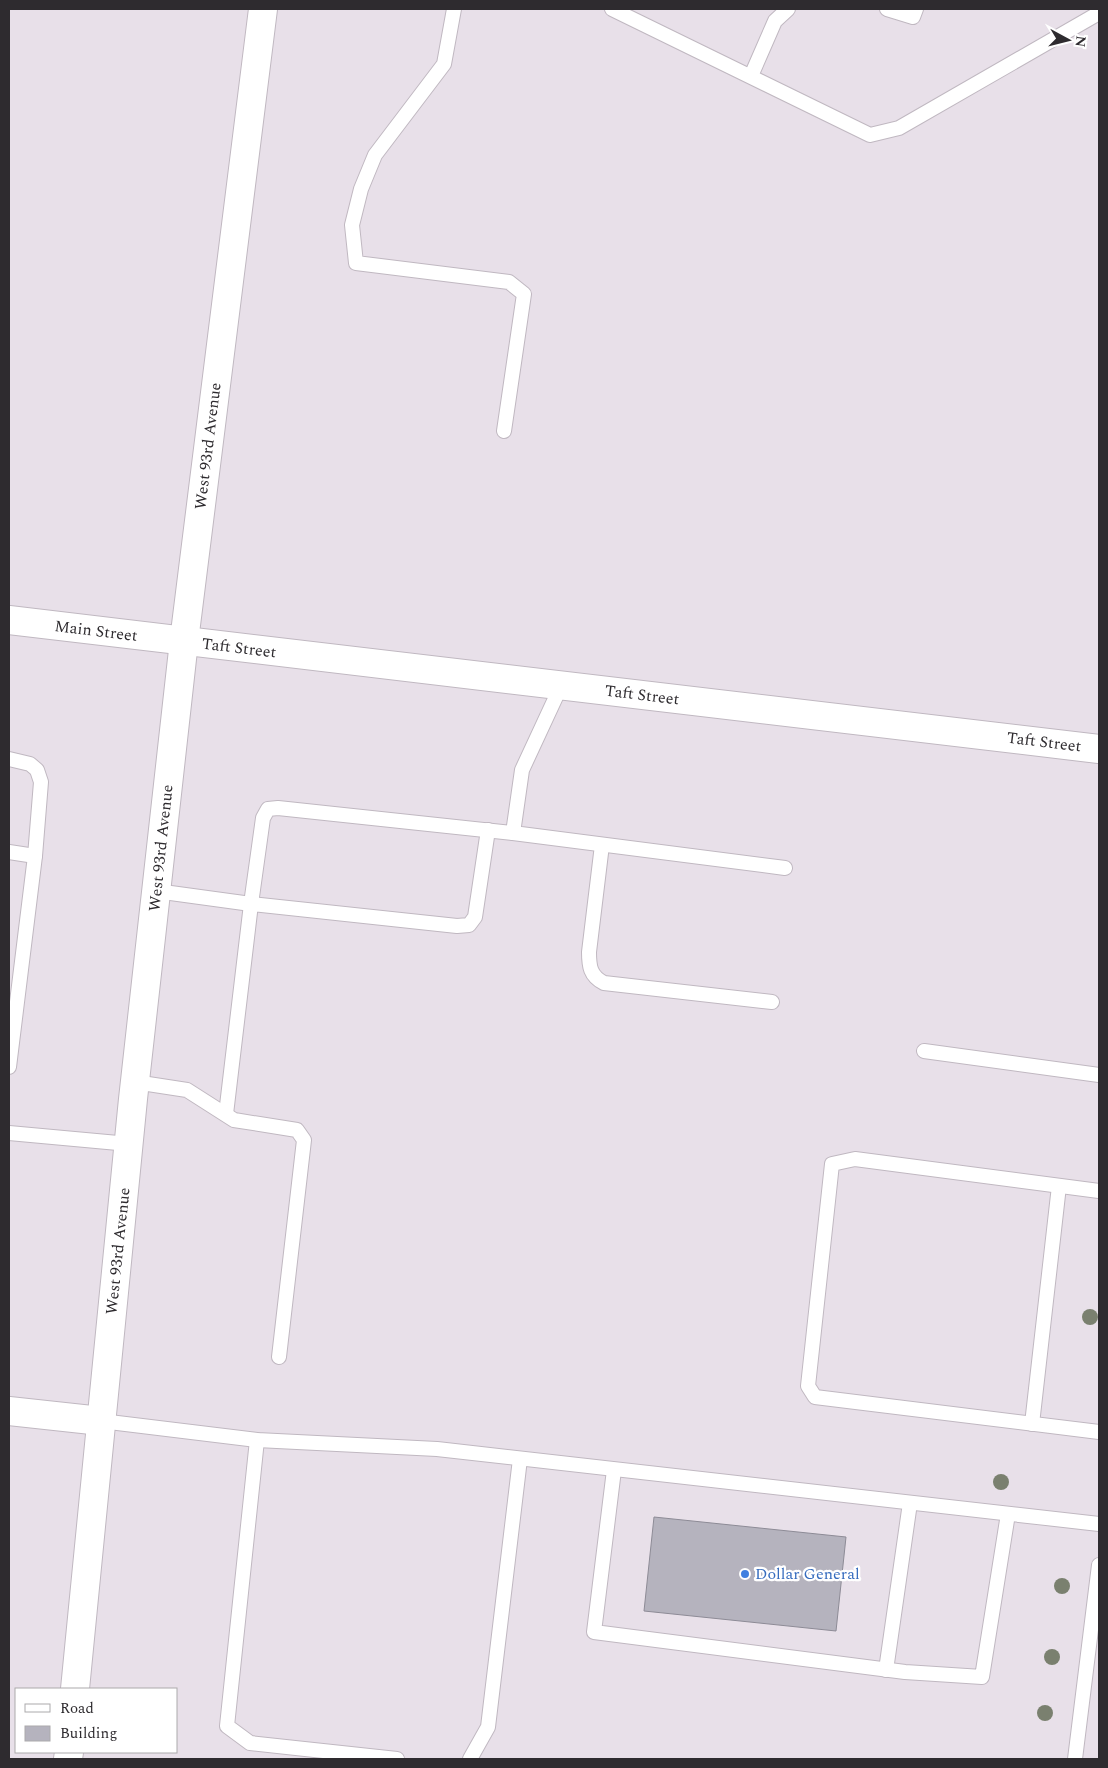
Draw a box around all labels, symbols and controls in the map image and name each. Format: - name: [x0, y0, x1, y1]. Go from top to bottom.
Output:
- north arrow: [1043, 15, 1093, 65]
- text: N: [1069, 35, 1092, 48]
- street label: West 93rd Avenue: [188, 381, 228, 511]
- street label: Main Street: [53, 614, 139, 648]
- street label: Taft Street: [200, 632, 278, 665]
- street label: Taft Street: [603, 679, 681, 712]
- street label: Taft Street: [1005, 726, 1083, 759]
- street label: West 93rd Avenue: [142, 783, 180, 913]
- street label: West 93rd Avenue: [99, 1186, 137, 1316]
- place label: Dollar General: [755, 1562, 860, 1586]
- marker: Dollar General: [739, 1568, 751, 1580]
- legend: [15, 1688, 178, 1753]
- text: Road: [60, 1697, 94, 1720]
- text: Building: [60, 1722, 117, 1745]

